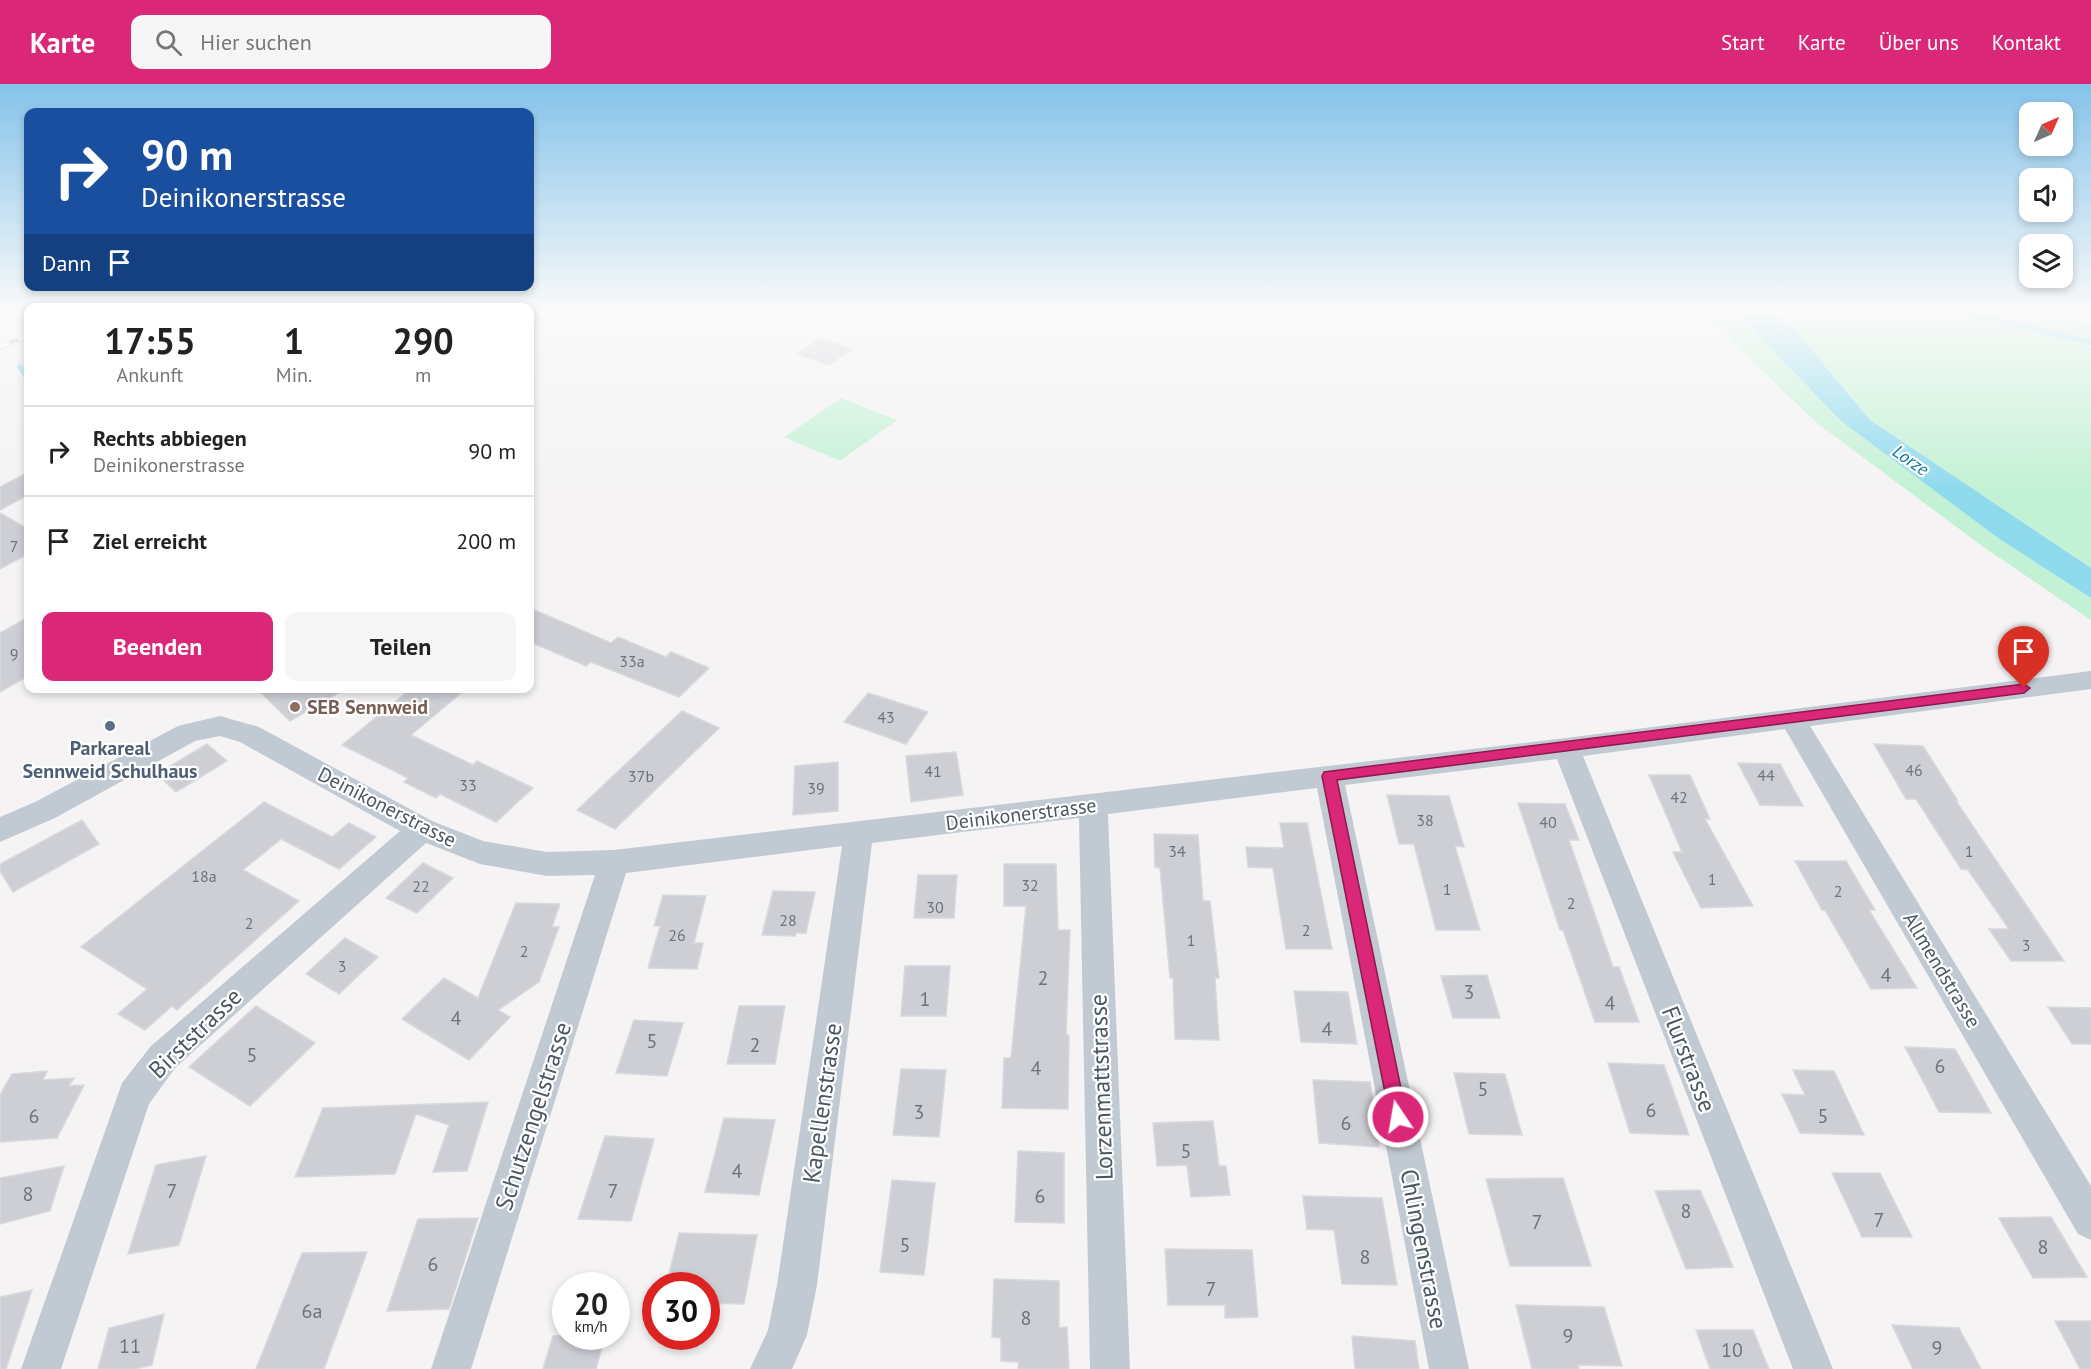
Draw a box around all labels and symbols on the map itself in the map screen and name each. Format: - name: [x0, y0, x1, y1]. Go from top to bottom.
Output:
- north arrow: [2019, 102, 2073, 156]
- water label: Lorze: [1888, 439, 1934, 481]
- house number: 7: [10, 536, 18, 556]
- pin: [1998, 626, 2049, 688]
- house number: 9: [10, 644, 18, 664]
- house number: 33a: [619, 651, 645, 671]
- place label: SEB Sennweid: [307, 694, 428, 720]
- marker: SEB Sennweid: [288, 700, 302, 714]
- house number: 43: [877, 707, 895, 727]
- marker: Parkareal Sennweid Schulhaus: [103, 719, 117, 733]
- place label: Parkareal Sennweid Schulhaus: [23, 735, 198, 784]
- house number: 46: [1905, 760, 1923, 780]
- street label: Deinikonerstrasse: [313, 761, 461, 853]
- house number: 41: [924, 761, 942, 781]
- house number: 44: [1757, 765, 1775, 785]
- house number: 37b: [628, 766, 654, 786]
- house number: 33: [459, 775, 477, 795]
- house number: 39: [807, 778, 825, 798]
- house number: 42: [1670, 787, 1688, 807]
- street label: Deinikonerstrasse: [944, 792, 1098, 836]
- house number: 38: [1416, 810, 1434, 830]
- house number: 40: [1539, 812, 1557, 832]
- house number: 34: [1168, 841, 1186, 861]
- house number: 1: [1965, 841, 1973, 861]
- house number: 18a: [191, 866, 217, 886]
- house number: 1: [1708, 869, 1716, 889]
- house number: 32: [1021, 875, 1039, 895]
- house number: 22: [412, 876, 430, 896]
- house number: 1: [1443, 879, 1451, 899]
- house number: 2: [1834, 881, 1842, 901]
- house number: 2: [1567, 893, 1575, 913]
- house number: 30: [926, 897, 944, 917]
- street label: Allmendstrasse: [1897, 907, 1987, 1033]
- house number: 28: [779, 910, 797, 930]
- house number: 2: [245, 913, 253, 933]
- house number: 2: [1302, 920, 1310, 940]
- house number: 26: [668, 925, 686, 945]
- house number: 1: [1187, 930, 1195, 950]
- house number: 3: [2022, 935, 2030, 955]
- house number: 2: [520, 941, 528, 961]
- house number: 3: [338, 956, 346, 976]
- house number: 4: [1881, 962, 1892, 988]
- house number: 2: [1038, 965, 1048, 991]
- house number: 3: [1464, 979, 1474, 1005]
- street label: Birststrasse: [142, 981, 248, 1085]
- house number: 1: [920, 986, 930, 1012]
- house number: 4: [1605, 990, 1616, 1016]
- street label: Lorzenmattstrasse: [1082, 993, 1120, 1181]
- street label: Flurstrasse: [1655, 1002, 1723, 1116]
- house number: 4: [451, 1005, 462, 1031]
- house number: 4: [1322, 1016, 1333, 1042]
- street label: Schutzengelstrasse: [488, 1018, 578, 1214]
- street label: Kapellenstrasse: [795, 1021, 849, 1185]
- house number: 5: [647, 1028, 657, 1054]
- house number: 2: [750, 1032, 760, 1058]
- house number: 5: [247, 1042, 257, 1068]
- house number: 6: [1935, 1053, 1945, 1079]
- house number: 4: [1031, 1055, 1042, 1081]
- house number: 5: [1478, 1076, 1488, 1102]
- position arrow: [1366, 1085, 1430, 1149]
- house number: 6: [1646, 1097, 1656, 1123]
- house number: 3: [914, 1099, 924, 1125]
- house number: 6: [29, 1103, 39, 1129]
- house number: 5: [1818, 1103, 1828, 1129]
- house number: 6: [1341, 1110, 1351, 1136]
- house number: 5: [1181, 1138, 1191, 1164]
- house number: 4: [732, 1158, 743, 1184]
- street label: Chlingenstrasse: [1393, 1166, 1455, 1332]
- house number: 7: [167, 1178, 177, 1204]
- house number: 7: [608, 1178, 618, 1204]
- house number: 8: [23, 1181, 33, 1207]
- house number: 6: [1035, 1183, 1045, 1209]
- house number: 8: [1681, 1198, 1691, 1224]
- house number: 7: [1874, 1207, 1884, 1233]
- house number: 7: [1532, 1209, 1542, 1235]
- house number: 5: [900, 1232, 910, 1258]
- house number: 8: [2038, 1234, 2048, 1260]
- house number: 8: [1360, 1244, 1370, 1270]
- house number: 6: [428, 1251, 438, 1277]
- speed limit sign: 30: [642, 1272, 720, 1350]
- house number: 7: [1206, 1276, 1216, 1302]
- house number: 6a: [302, 1298, 322, 1324]
- house number: 8: [1021, 1305, 1031, 1331]
- house number: 9: [1563, 1323, 1573, 1349]
- house number: 11: [119, 1333, 141, 1359]
- house number: 9: [1932, 1335, 1942, 1361]
- house number: 10: [1721, 1337, 1743, 1363]

